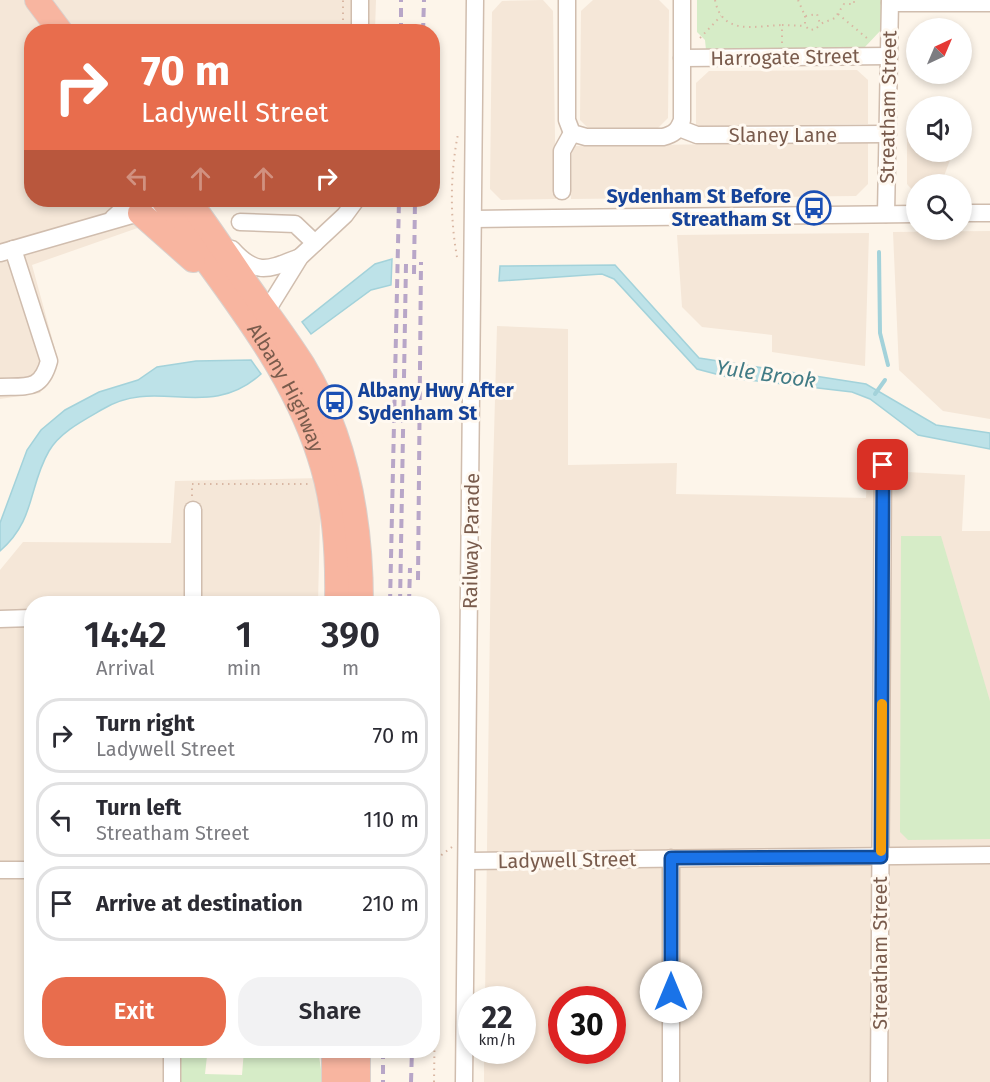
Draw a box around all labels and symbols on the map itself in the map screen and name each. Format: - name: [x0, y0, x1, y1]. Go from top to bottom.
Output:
- north arrow: [906, 18, 972, 84]
- street label: Streatham Street: [875, 29, 901, 184]
- street label: Harrogate Street: [710, 44, 861, 70]
- street label: Slaney Lane: [729, 123, 837, 147]
- place label: Sydenham St Before Streatham St: [607, 184, 791, 231]
- bus stop icon: Sydenham St Before Streatham St: [796, 190, 832, 226]
- street label: Albany Highway: [242, 319, 329, 455]
- water label: Yule Brook: [714, 354, 818, 394]
- place label: Albany Hwy After Sydenham St: [357, 378, 515, 425]
- bus stop icon: Albany Hwy After Sydenham St: [317, 384, 353, 420]
- pin: [857, 439, 908, 490]
- street label: Railway Parade: [458, 473, 484, 609]
- street label: Ladywell Street: [497, 847, 637, 873]
- street label: Streatham Street: [868, 876, 892, 1030]
- position arrow: [639, 960, 703, 1024]
- speed limit sign: 30: [548, 986, 626, 1064]

